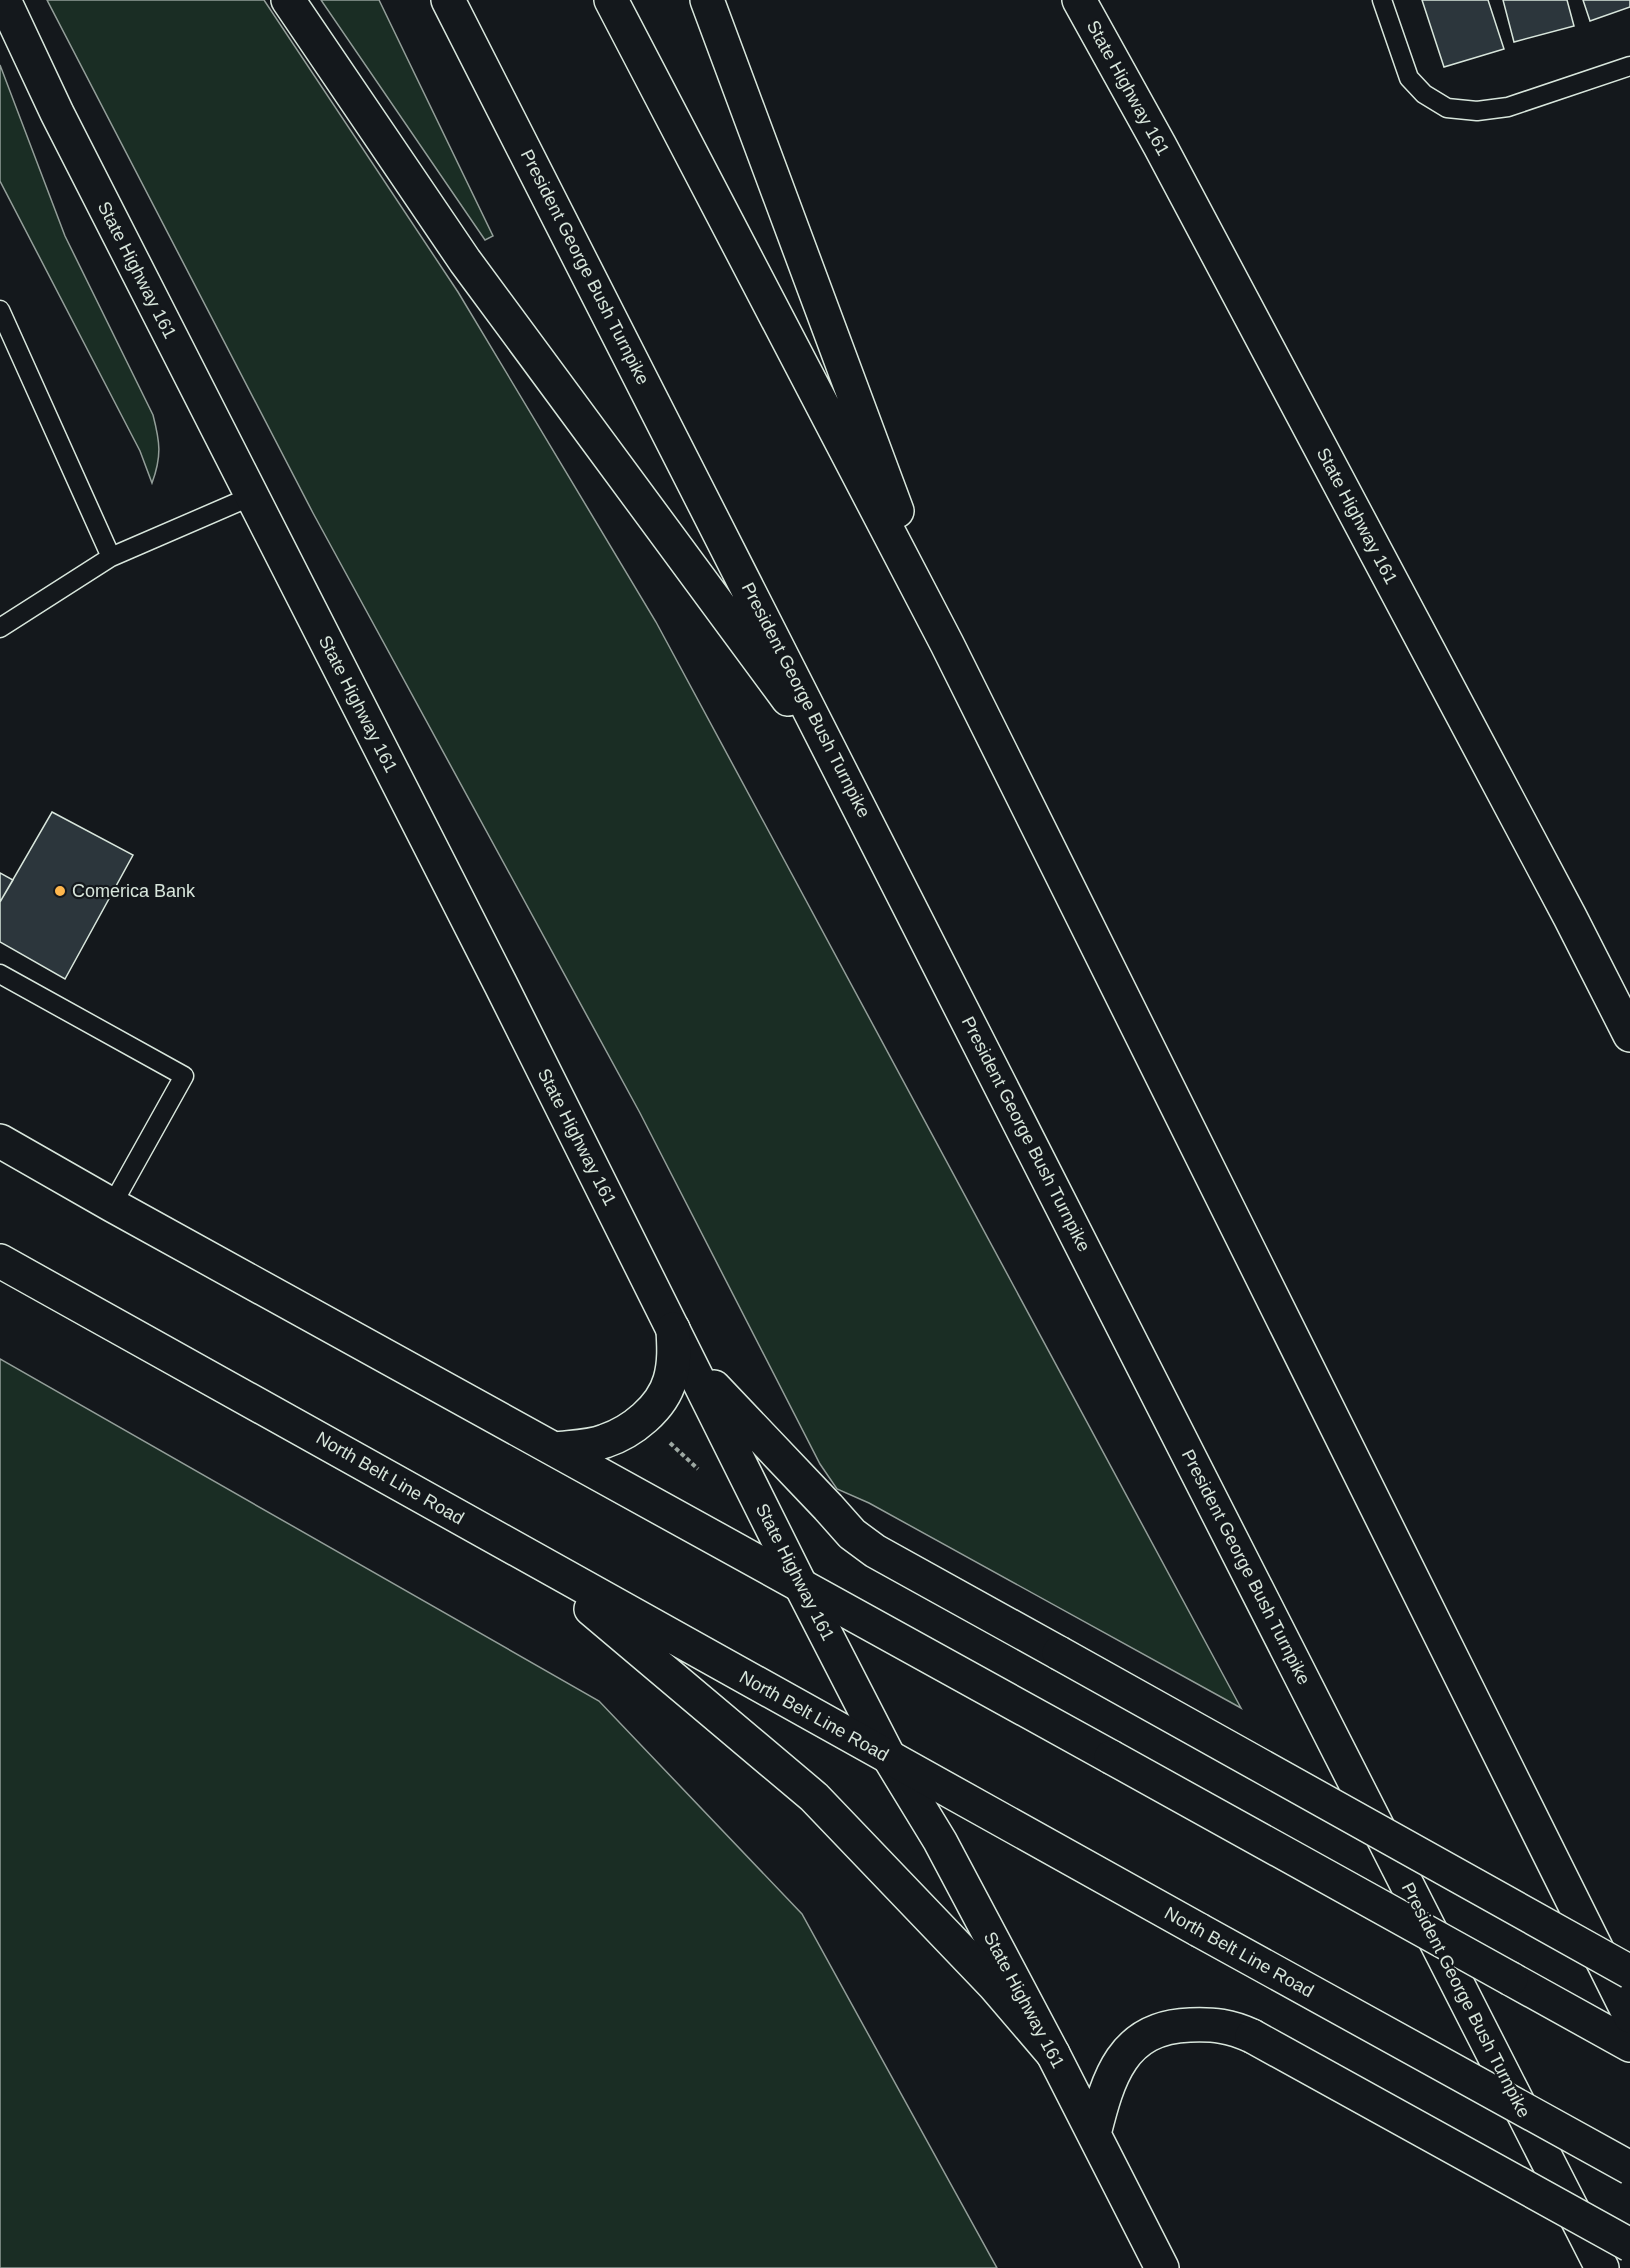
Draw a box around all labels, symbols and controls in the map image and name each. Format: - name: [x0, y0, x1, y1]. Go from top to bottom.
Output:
- street label: State Highway 161: [1083, 17, 1173, 159]
- street label: President George Bush Turnpike: [517, 146, 653, 388]
- street label: State Highway 161: [94, 198, 180, 342]
- street label: State Highway 161: [1313, 445, 1401, 587]
- street label: President George Bush Turnpike: [738, 579, 874, 821]
- street label: State Highway 161: [315, 632, 401, 776]
- place label: Comerica Bank: [72, 881, 196, 901]
- marker: Comerica Bank: [53, 884, 67, 898]
- street label: President George Bush Turnpike: [958, 1013, 1094, 1255]
- street label: State Highway 161: [534, 1065, 620, 1209]
- street label: North Belt Line Road: [313, 1428, 467, 1528]
- street label: President George Bush Turnpike: [1178, 1446, 1314, 1688]
- street label: State Highway 161: [752, 1500, 838, 1644]
- street label: North Belt Line Road: [736, 1667, 892, 1765]
- street label: President George Bush Turnpike: [1398, 1879, 1534, 2121]
- street label: North Belt Line Road: [1161, 1903, 1317, 2001]
- street label: State Highway 161: [980, 1929, 1068, 2071]

